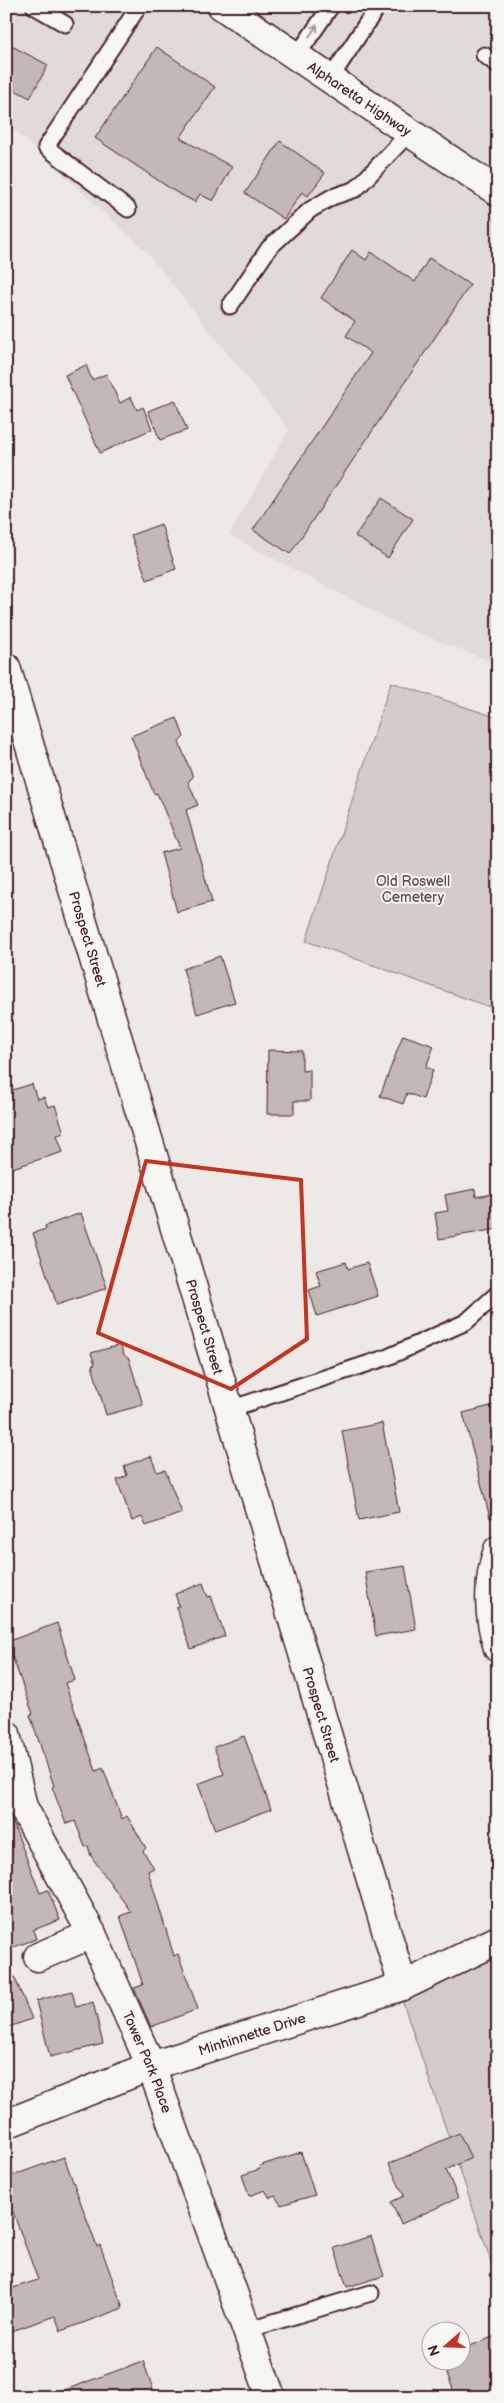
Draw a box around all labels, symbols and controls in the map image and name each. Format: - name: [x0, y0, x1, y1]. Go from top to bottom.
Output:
- one-way arrow: [308, 25, 318, 39]
- street label: Alpharetta Highway: [305, 58, 415, 140]
- park label: Old Roswell Cemetery: [376, 873, 450, 906]
- street label: Prospect Street: [65, 889, 110, 989]
- street label: Prospect Street: [182, 1277, 227, 1377]
- street label: Prospect Street: [299, 1665, 344, 1765]
- street label: Tower Park Place: [119, 2008, 176, 2115]
- street label: Minhinnette Drive: [196, 2009, 308, 2059]
- north arrow: [422, 2320, 472, 2370]
- text: N: [424, 2342, 444, 2358]

